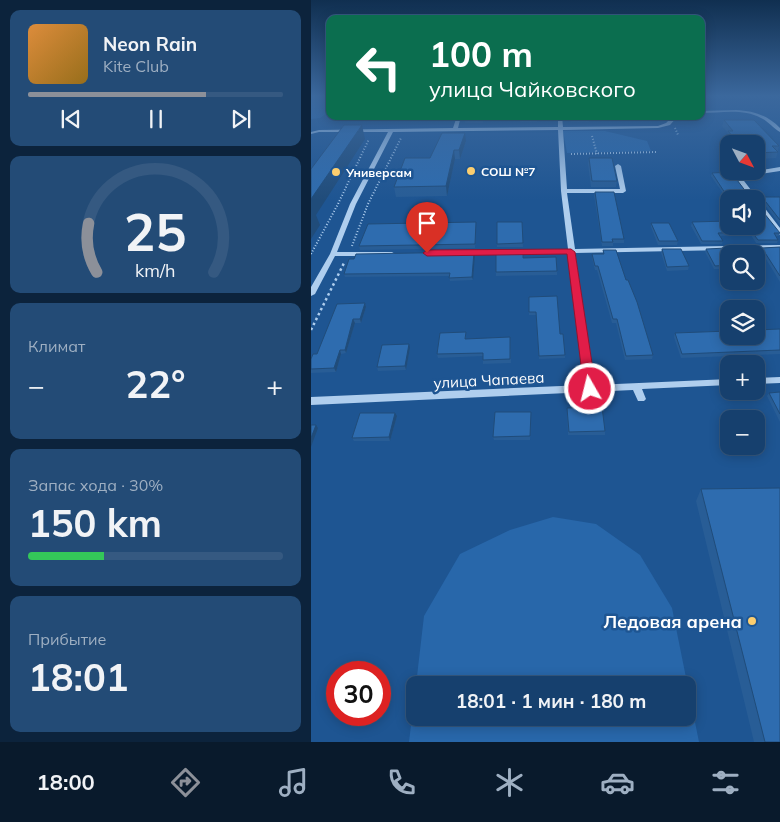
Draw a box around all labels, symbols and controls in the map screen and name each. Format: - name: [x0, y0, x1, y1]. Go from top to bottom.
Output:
- text: Neon Rain: [103, 32, 197, 56]
- text: 100 m: [429, 32, 533, 76]
- icon: left: [346, 35, 411, 100]
- text: Kite Club: [103, 56, 169, 76]
- text: улица Чайковского: [429, 75, 636, 103]
- icon: previous: [57, 105, 85, 133]
- icon: pause: [142, 105, 170, 133]
- icon: next: [227, 105, 255, 133]
- north arrow: [720, 135, 765, 180]
- map controls: [720, 135, 765, 455]
- place label: СОШ №7: [481, 164, 536, 179]
- place label: Универсам: [345, 165, 412, 180]
- marker: СОШ №7: [465, 165, 477, 177]
- marker: Универсам: [330, 166, 342, 178]
- button: sound: [720, 190, 765, 235]
- text: 25: [124, 199, 187, 264]
- pin: [406, 202, 448, 253]
- icon: arrive: [413, 209, 441, 237]
- button: search: [720, 245, 765, 290]
- text: km/h: [135, 259, 176, 281]
- button: layers: [720, 300, 765, 345]
- text: Климат: [28, 336, 85, 356]
- button: +: [720, 355, 765, 400]
- text: 22°: [125, 360, 186, 408]
- position arrow: [563, 362, 615, 414]
- text: −: [28, 368, 45, 403]
- text: +: [266, 368, 283, 403]
- street label: улица Чапаева: [433, 368, 545, 392]
- button: −: [720, 410, 765, 455]
- text: Запас хода · 30%: [28, 475, 163, 495]
- text: 150 km: [28, 499, 162, 547]
- place label: Ледовая арена: [603, 610, 742, 633]
- marker: Ледовая арена: [746, 615, 758, 627]
- text: Прибытие: [28, 629, 106, 649]
- text: 18:01: [28, 653, 129, 701]
- speed limit sign: 30: [326, 661, 391, 726]
- text: 18:01 · 1 мин · 180 m: [456, 689, 646, 713]
- icon: directions: [168, 765, 203, 800]
- icon: music: [276, 765, 311, 800]
- icon: phone: [384, 765, 419, 800]
- icon: climate: [492, 765, 527, 800]
- icon: car: [600, 765, 635, 800]
- icon: filters: [708, 765, 743, 800]
- text: 18:00: [37, 768, 95, 796]

